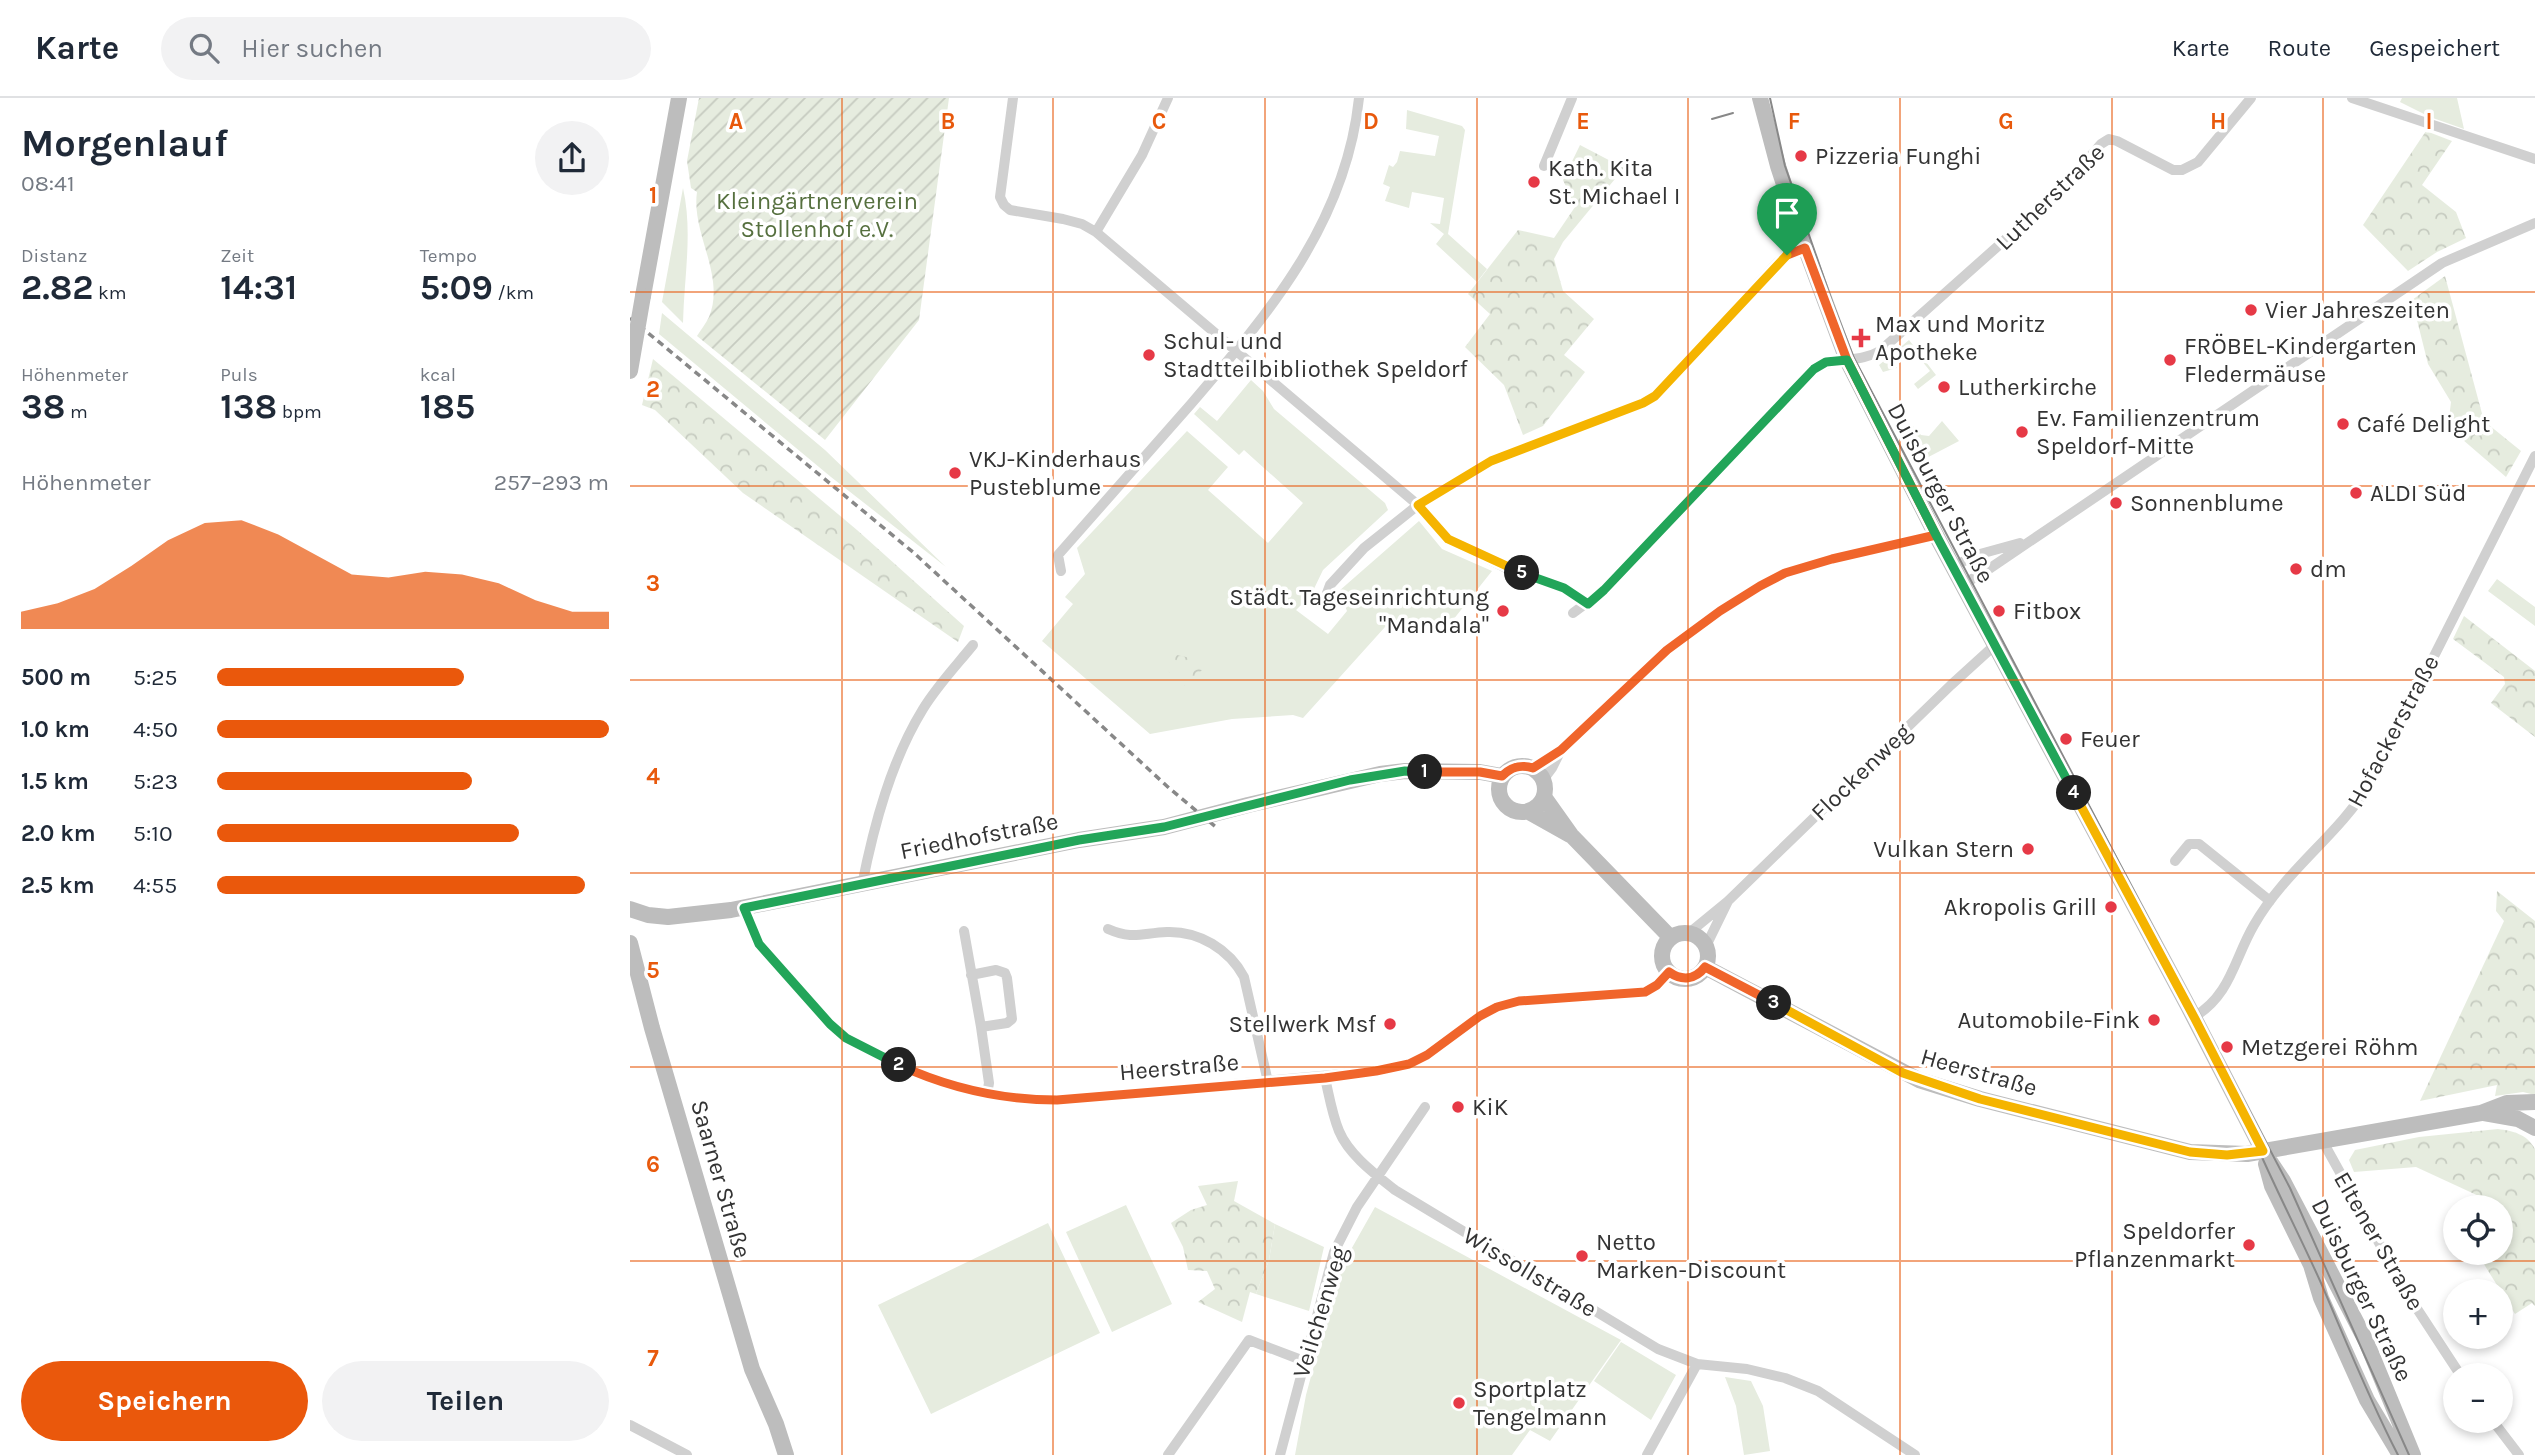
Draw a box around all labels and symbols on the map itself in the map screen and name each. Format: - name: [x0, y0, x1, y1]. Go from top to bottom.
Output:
- text: A: [729, 108, 743, 135]
- text: B: [941, 108, 955, 135]
- text: C: [1152, 108, 1166, 135]
- text: D: [1363, 108, 1379, 135]
- text: E: [1576, 108, 1590, 135]
- text: F: [1788, 108, 1800, 135]
- text: G: [1998, 108, 2014, 135]
- text: H: [2210, 108, 2226, 135]
- text: I: [2425, 108, 2433, 135]
- street label: Lutherstraße: [1990, 138, 2110, 256]
- place label: Pizzeria Funghi: [1815, 142, 1981, 170]
- marker: Pizzeria Funghi: [1793, 148, 1809, 164]
- place label: Kath. Kita St. Michael I: [1548, 154, 1681, 210]
- marker: Kath. Kita St. Michael I: [1526, 174, 1542, 190]
- text: 1: [649, 182, 657, 209]
- pin: [1757, 183, 1817, 255]
- park label: Kleingärtnerverein Stollenhof e.V.: [716, 187, 918, 243]
- place label: Vier Jahreszeiten: [2265, 296, 2450, 324]
- marker: Vier Jahreszeiten: [2243, 302, 2259, 318]
- place label: Max und Moritz Apotheke: [1875, 310, 2045, 366]
- place label: Schul- und Stadtteilbibliothek Speldorf: [1163, 327, 1468, 383]
- marker: Max und Moritz Apotheke: [1853, 330, 1869, 346]
- place label: FRÖBEL-Kindergarten Fledermäuse: [2184, 332, 2417, 388]
- marker: Schul- und Stadtteilbibliothek Speldorf: [1141, 347, 1157, 363]
- marker: FRÖBEL-Kindergarten Fledermäuse: [2162, 352, 2178, 368]
- place label: Lutherkirche: [1958, 373, 2097, 401]
- text: 2: [646, 376, 660, 403]
- marker: Lutherkirche: [1936, 379, 1952, 395]
- street label: Duisburger Straße: [1882, 398, 2000, 588]
- place label: Ev. Familienzentrum Speldorf-Mitte: [2036, 404, 2260, 460]
- place label: Café Delight: [2357, 410, 2490, 438]
- marker: Café Delight: [2335, 416, 2351, 432]
- marker: Ev. Familienzentrum Speldorf-Mitte: [2014, 424, 2030, 440]
- place label: VKJ-Kinderhaus Pusteblume: [969, 445, 1141, 501]
- marker: VKJ-Kinderhaus Pusteblume: [947, 465, 963, 481]
- place label: ALDI Süd: [2370, 479, 2467, 507]
- marker: ALDI Süd: [2348, 485, 2364, 501]
- place label: Sonnenblume: [2130, 489, 2284, 517]
- marker: Sonnenblume: [2108, 495, 2124, 511]
- place label: dm: [2310, 555, 2347, 583]
- pin: 5: [1504, 556, 1540, 590]
- marker: dm: [2288, 561, 2304, 577]
- text: 3: [646, 570, 660, 597]
- place label: Städt. Tageseinrichtung "Mandala": [1229, 583, 1489, 639]
- place label: Fitbox: [2013, 597, 2081, 625]
- marker: Städt. Tageseinrichtung "Mandala": [1495, 603, 1511, 619]
- marker: Fitbox: [1991, 603, 2007, 619]
- street label: Hofackerstraße: [2341, 650, 2445, 812]
- street label: Flockenweg: [1805, 717, 1917, 827]
- place label: Feuer: [2080, 725, 2140, 753]
- marker: Feuer: [2058, 731, 2074, 747]
- pin: 1: [1408, 754, 1442, 790]
- text: 4: [646, 763, 660, 790]
- pin: 4: [2056, 776, 2092, 810]
- street label: Friedhofstraße: [897, 807, 1061, 865]
- place label: Vulkan Stern: [1873, 835, 2014, 863]
- marker: Vulkan Stern: [2020, 841, 2036, 857]
- place label: Akropolis Grill: [1944, 893, 2097, 921]
- marker: Akropolis Grill: [2103, 899, 2119, 915]
- text: 5: [646, 957, 660, 984]
- pin: 3: [1756, 986, 1792, 1020]
- place label: Automobile-Fink: [1957, 1006, 2140, 1034]
- place label: Stellwerk Msf: [1229, 1010, 1377, 1038]
- marker: Automobile-Fink: [2146, 1012, 2162, 1028]
- marker: Stellwerk Msf: [1382, 1016, 1398, 1032]
- place label: Metzgerei Röhm: [2241, 1033, 2419, 1061]
- marker: Metzgerei Röhm: [2219, 1039, 2235, 1055]
- street label: Heerstraße: [1917, 1042, 2041, 1102]
- pin: 2: [882, 1048, 916, 1082]
- street label: Heerstraße: [1118, 1048, 1240, 1086]
- place label: KiK: [1472, 1093, 1509, 1121]
- street label: Saarner Straße: [685, 1097, 757, 1261]
- marker: KiK: [1450, 1099, 1466, 1115]
- text: 6: [646, 1151, 660, 1178]
- street label: Eltener Straße: [2328, 1167, 2430, 1315]
- street label: Duisburger Straße: [2306, 1194, 2418, 1386]
- place label: Speldorfer Pflanzenmarkt: [2074, 1217, 2235, 1273]
- street label: Wissollstraße: [1458, 1221, 1602, 1323]
- place label: Netto Marken-Discount: [1596, 1228, 1786, 1284]
- marker: Speldorfer Pflanzenmarkt: [2241, 1237, 2257, 1253]
- street label: Veilchenweg: [1287, 1243, 1353, 1381]
- marker: Netto Marken-Discount: [1574, 1248, 1590, 1264]
- text: 7: [647, 1345, 659, 1372]
- place label: Sportplatz Tengelmann: [1473, 1375, 1607, 1431]
- marker: Sportplatz Tengelmann: [1451, 1395, 1467, 1411]

